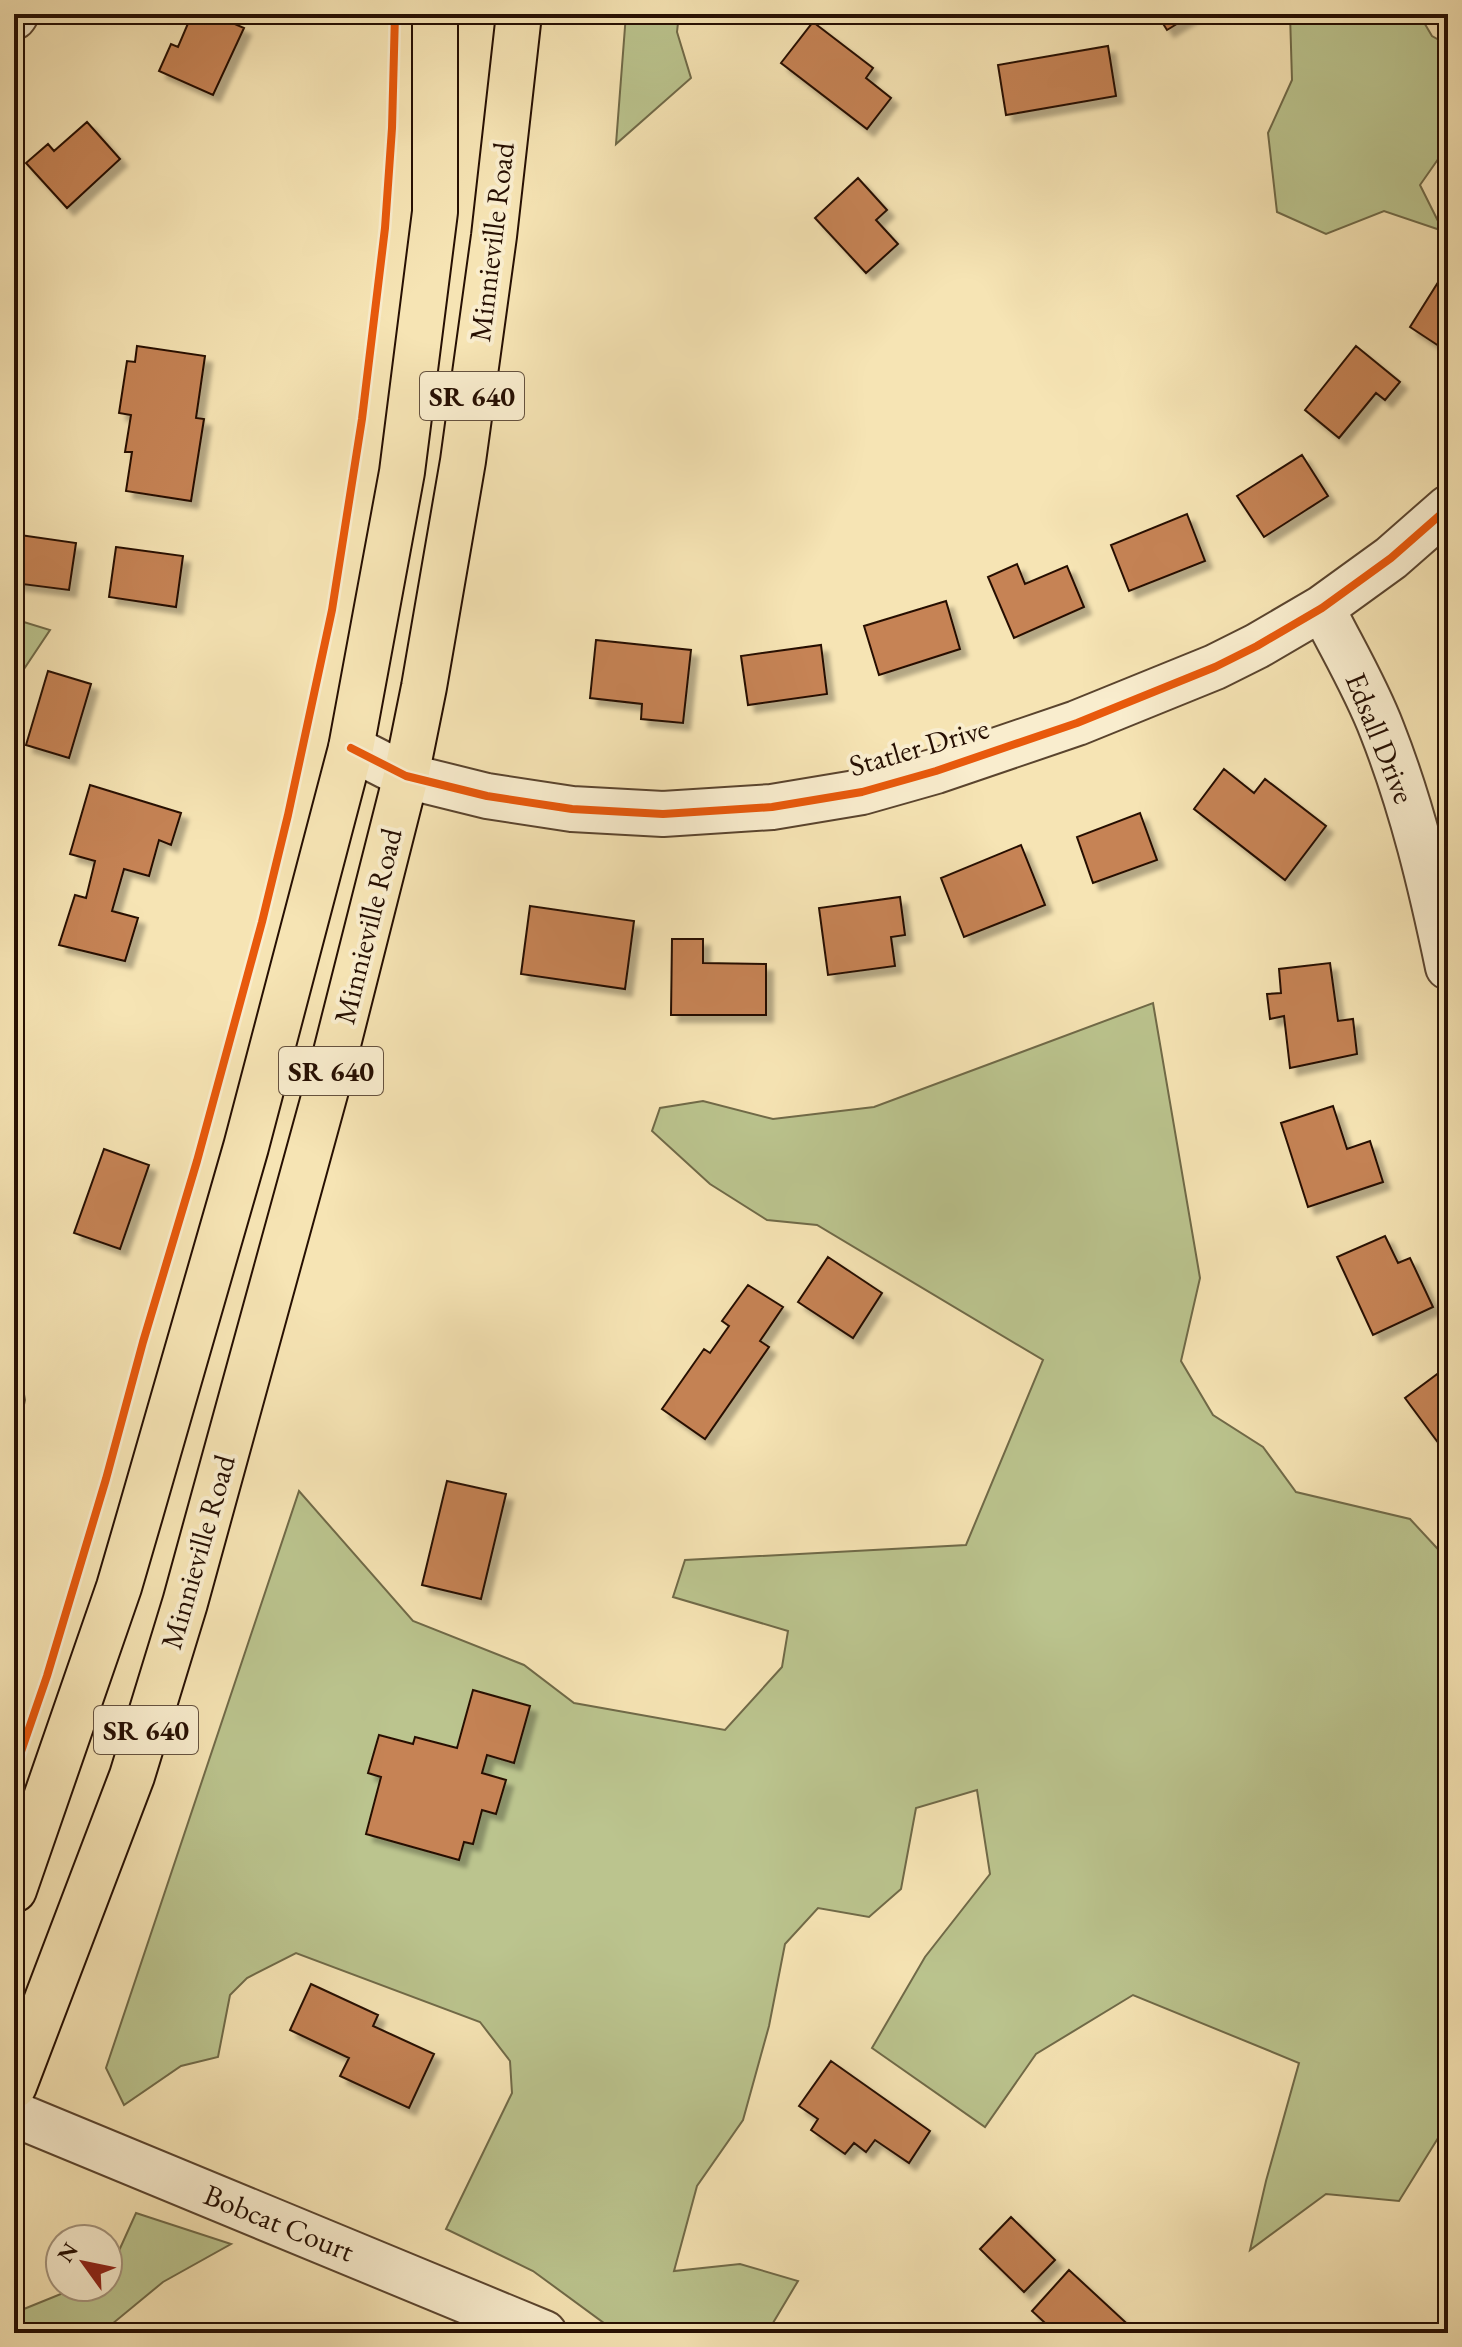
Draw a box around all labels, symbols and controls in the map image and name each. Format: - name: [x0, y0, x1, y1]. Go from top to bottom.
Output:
- street label: Minnieville Road: [460, 139, 523, 344]
- road number: SR 640: [420, 372, 524, 420]
- street label: Edsall Drive: [1337, 667, 1424, 809]
- street label: Statler Drive: [844, 708, 993, 785]
- street label: Minnieville Road: [324, 823, 411, 1028]
- road number: SR 640: [279, 1047, 383, 1095]
- street label: Minnieville Road: [151, 1449, 244, 1654]
- road number: SR 640: [94, 1706, 198, 1754]
- street label: Bobcat Court: [198, 2175, 360, 2271]
- north arrow: [44, 2223, 124, 2303]
- text: N: [51, 2237, 85, 2268]

